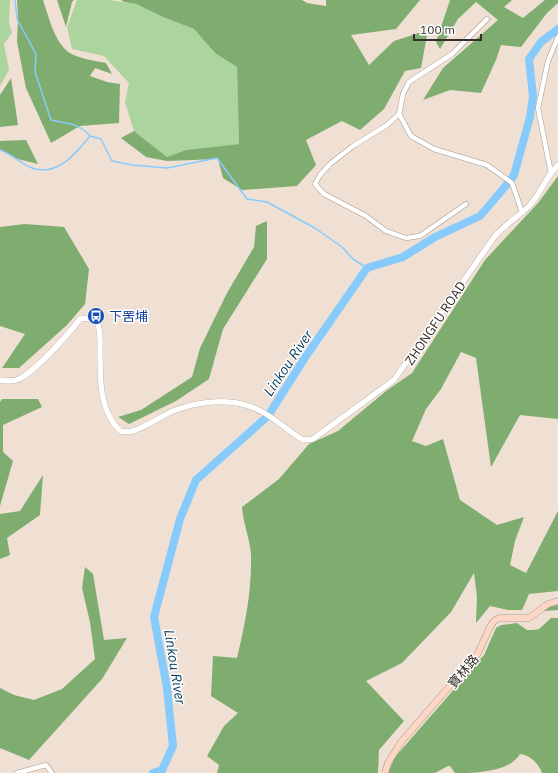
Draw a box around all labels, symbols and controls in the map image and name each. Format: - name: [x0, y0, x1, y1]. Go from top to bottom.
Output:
- scale bar: [414, 16, 481, 42]
- text: 100 m: [420, 22, 455, 37]
- street label: ZHONGFU ROAD: [401, 278, 470, 368]
- bus stop icon: 下罟埔: [86, 306, 106, 326]
- place label: 下罟埔: [109, 308, 148, 325]
- water label: Linkou River: [259, 326, 317, 399]
- water label: Linkou River: [160, 628, 190, 707]
- street label: 寶林路: [444, 651, 482, 692]

